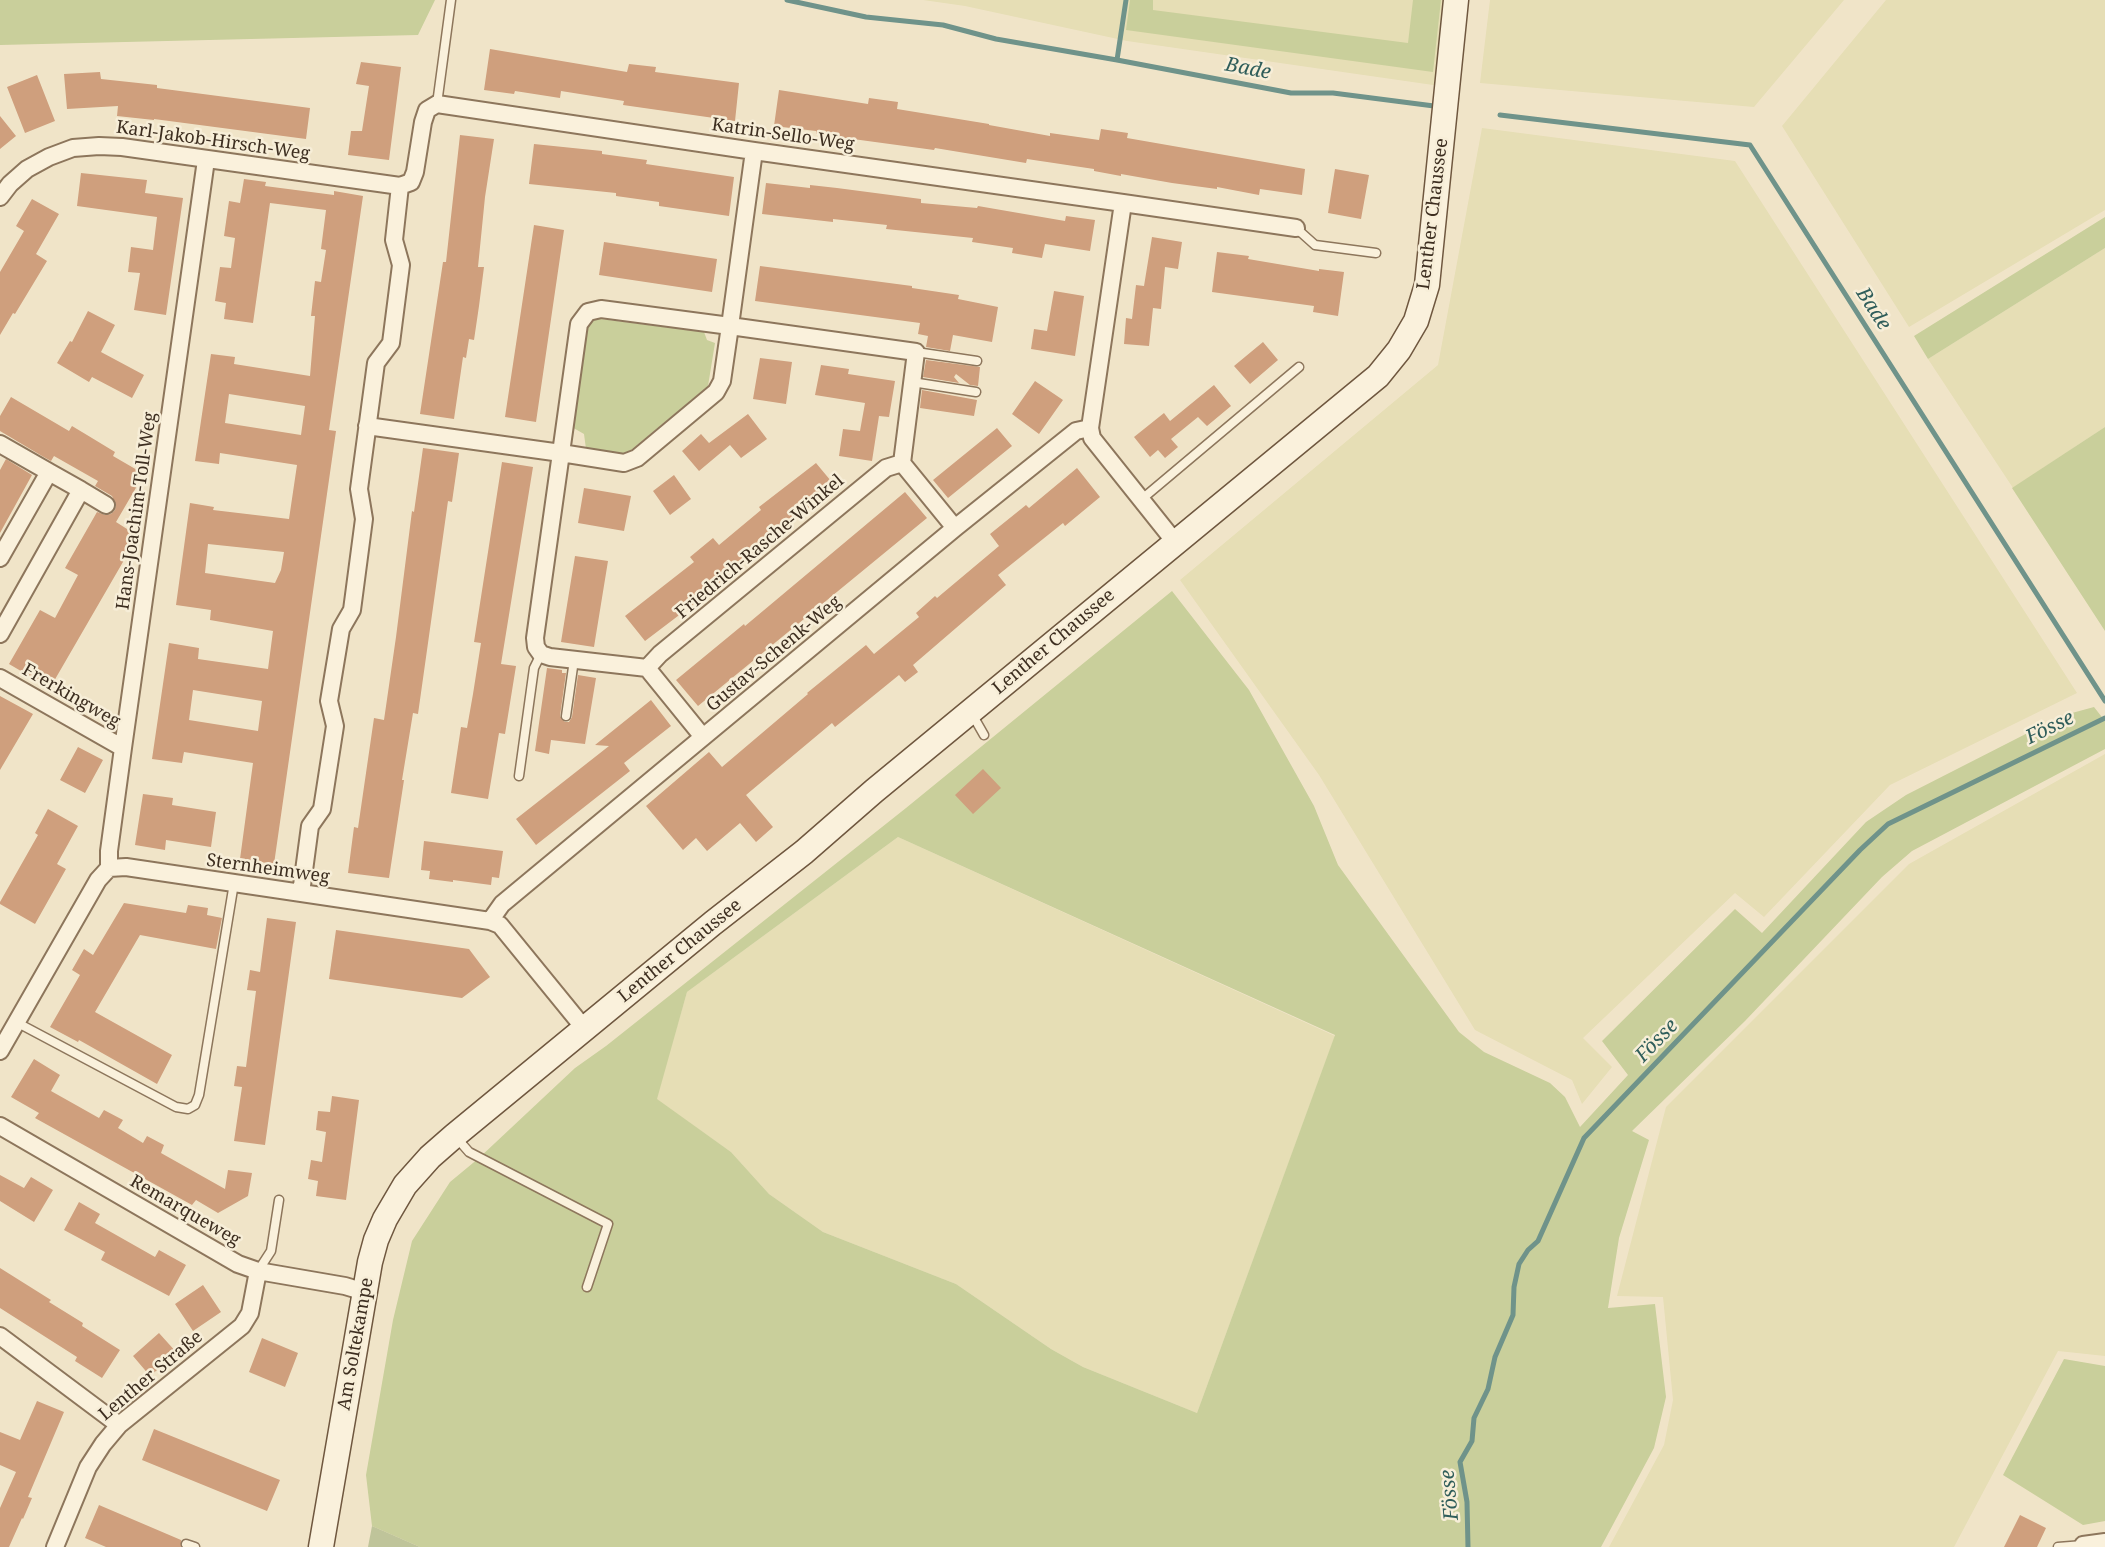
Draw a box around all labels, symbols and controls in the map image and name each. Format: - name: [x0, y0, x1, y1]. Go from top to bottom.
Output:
- water label: Bade: [1223, 53, 1273, 85]
- street label: Katrin-Sello-Weg: [710, 114, 856, 156]
- street label: Karl-Jakob-Hirsch-Weg: [115, 117, 311, 165]
- street label: Lenther Chaussee: [1413, 137, 1453, 291]
- water label: Bade: [1850, 283, 1896, 335]
- street label: Hans-Joachim-Toll-Weg: [112, 411, 162, 611]
- street label: Friedrich-Rasche-Winkel: [672, 470, 848, 624]
- street label: Lenther Chaussee: [989, 585, 1119, 699]
- street label: Gustav-Schenk-Weg: [702, 591, 846, 717]
- street label: Frerkingweg: [18, 659, 124, 733]
- water label: Fösse: [2022, 706, 2078, 750]
- street label: Sternheimweg: [205, 850, 331, 888]
- street label: Lenther Chaussee: [614, 895, 746, 1007]
- water label: Fösse: [1631, 1014, 1683, 1068]
- street label: Remarqueweg: [126, 1171, 244, 1251]
- street label: Am Soltekampe: [334, 1276, 378, 1412]
- street label: Lenther Straße: [95, 1326, 207, 1426]
- water label: Fösse: [1436, 1469, 1464, 1521]

